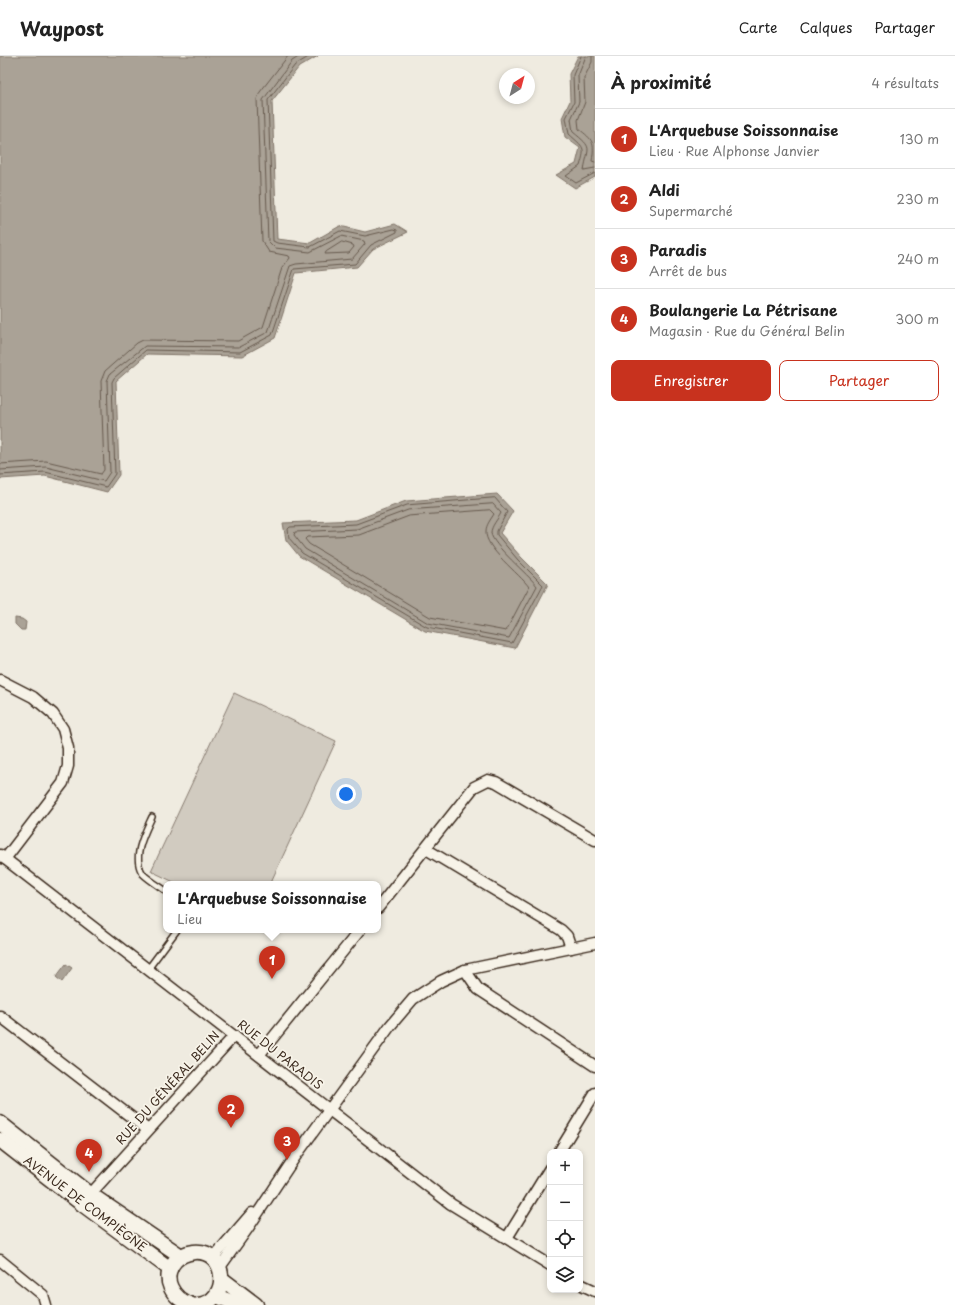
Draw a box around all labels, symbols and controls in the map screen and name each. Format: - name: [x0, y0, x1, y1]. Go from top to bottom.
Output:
- text: Waypost: [20, 14, 104, 42]
- text: Carte: [739, 17, 778, 38]
- text: Calques: [800, 17, 852, 38]
- text: Partager: [874, 17, 935, 38]
- north arrow: [499, 68, 535, 104]
- text: À proximité: [611, 69, 711, 95]
- text: 4 résultats: [872, 73, 939, 92]
- text: L'Arquebuse Soissonnaise: [649, 118, 838, 141]
- text: 1: [621, 129, 627, 148]
- text: 130 m: [900, 129, 939, 148]
- text: Lieu · Rue Alphonse Janvier: [649, 141, 819, 160]
- text: Aldi: [649, 178, 680, 201]
- text: 2: [619, 189, 629, 208]
- text: 230 m: [897, 189, 939, 208]
- text: Supermarché: [649, 201, 733, 220]
- text: Paradis: [649, 238, 707, 261]
- text: 3: [620, 249, 628, 268]
- text: 240 m: [897, 249, 939, 268]
- text: Arrêt de bus: [649, 261, 727, 280]
- text: Boulangerie La Pétrisane: [649, 298, 838, 321]
- text: 4: [620, 309, 628, 328]
- text: 300 m: [895, 309, 939, 328]
- text: Magasin · Rue du Général Belin: [649, 321, 845, 340]
- button: Enregistrer: [611, 360, 771, 401]
- button: Partager: [779, 360, 939, 401]
- your location: [336, 784, 356, 804]
- popup: [163, 881, 381, 933]
- text: L'Arquebuse Soissonnaise: [177, 886, 367, 909]
- text: Lieu: [177, 909, 202, 928]
- pin: 1: [259, 946, 285, 979]
- street label: RUE DU PARADIS: [234, 1015, 327, 1093]
- street label: RUE DU GÉNÉRAL BELIN: [111, 1026, 223, 1148]
- pin: 2: [218, 1095, 244, 1128]
- pin: 3: [274, 1127, 300, 1160]
- pin: 4: [76, 1139, 102, 1172]
- map controls: [547, 1149, 583, 1293]
- button: +: [547, 1149, 583, 1185]
- street label: AVENUE DE COMPIÈGNE: [20, 1151, 151, 1256]
- button: −: [547, 1185, 583, 1221]
- button: locate: [547, 1221, 583, 1257]
- button: layers: [547, 1257, 583, 1293]

